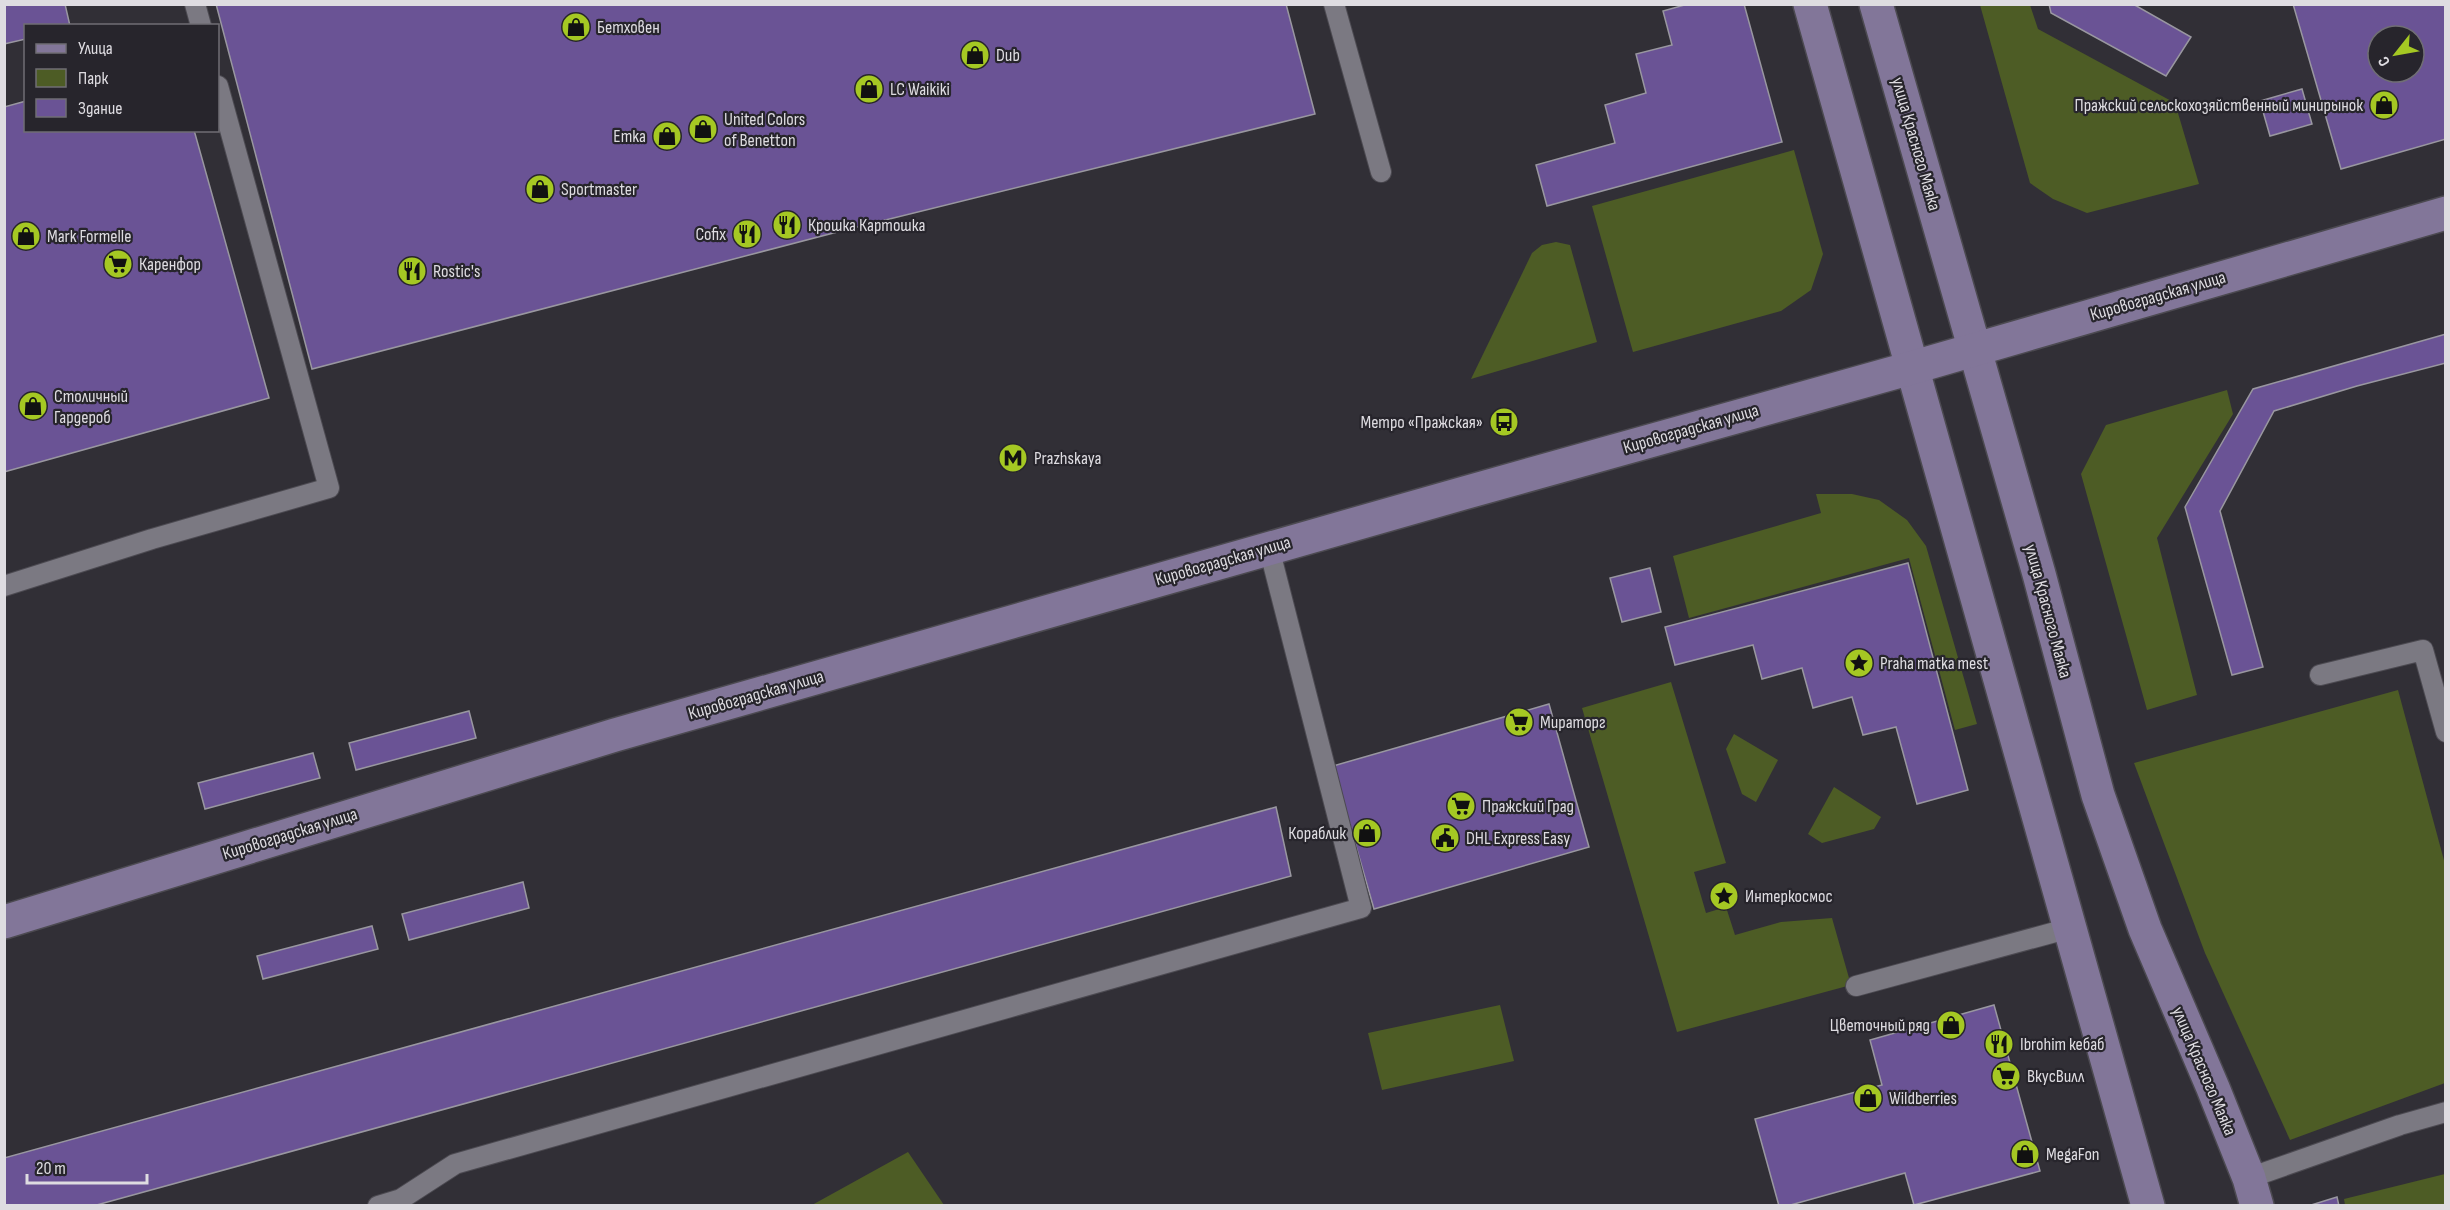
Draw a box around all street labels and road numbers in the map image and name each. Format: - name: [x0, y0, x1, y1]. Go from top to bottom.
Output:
- street label: улица Красного Маяка: [1887, 75, 1945, 213]
- street label: Кировоградская улица: [2088, 267, 2228, 325]
- street label: Кировоградская улица: [1621, 400, 1761, 458]
- street label: Кировоградская улица: [1153, 532, 1293, 590]
- street label: улица Красного Маяка: [2020, 542, 2076, 680]
- street label: Кировоградская улица: [686, 666, 826, 724]
- street label: Кировоградская улица: [220, 804, 360, 864]
- street label: улица Красного Маяка: [2167, 1003, 2241, 1139]

